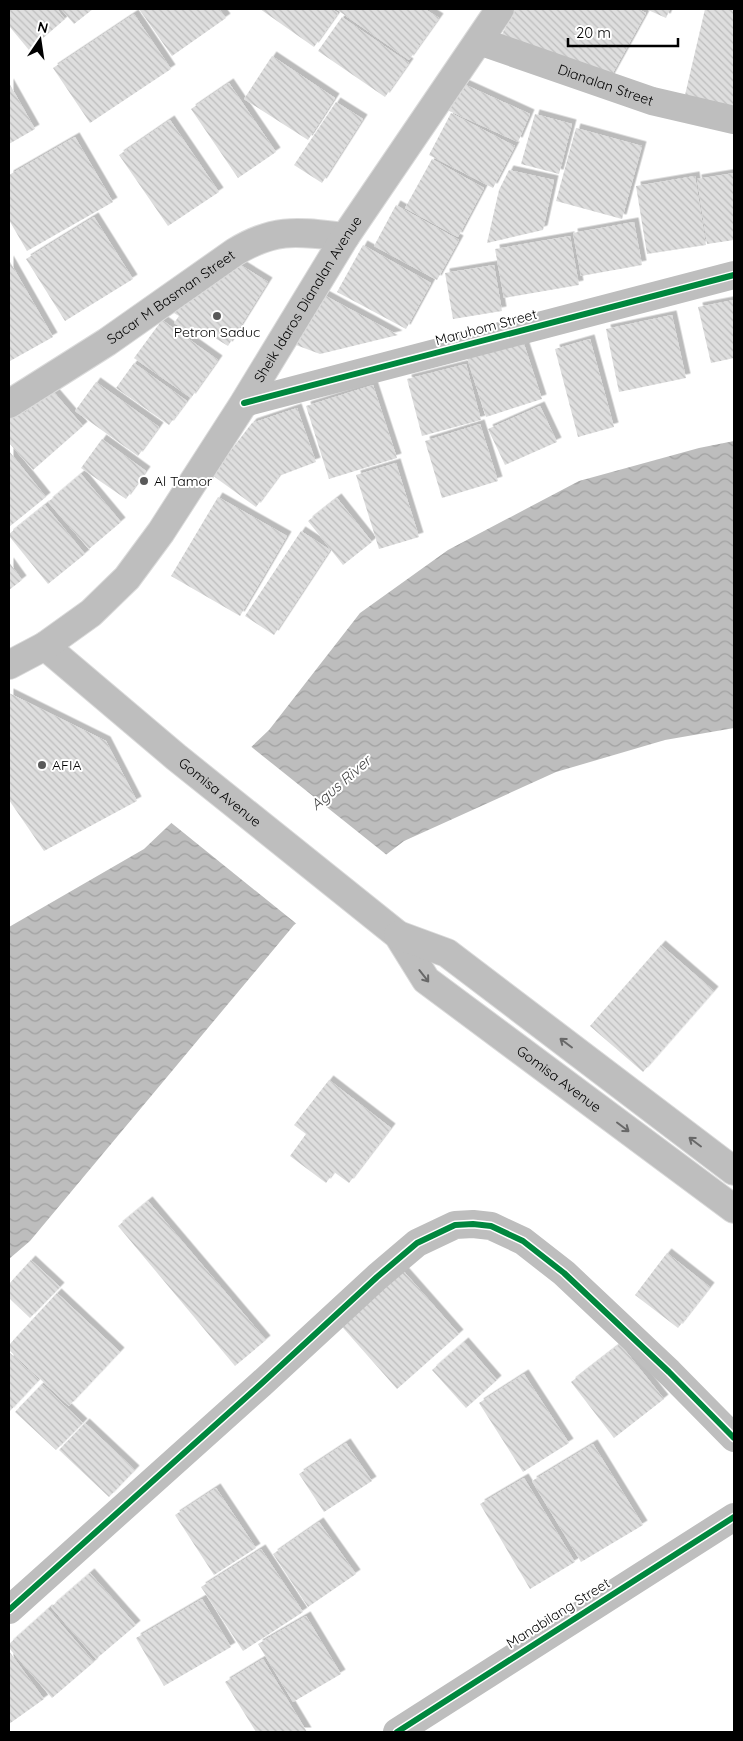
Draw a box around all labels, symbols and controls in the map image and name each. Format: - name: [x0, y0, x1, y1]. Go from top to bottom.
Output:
- north arrow: [15, 15, 65, 65]
- scale bar: [568, 15, 678, 47]
- text: N: [36, 17, 50, 37]
- text: 20 m: [576, 23, 611, 42]
- street label: Dianalan Street: [555, 60, 656, 110]
- street label: Sheik Idaros Dianalan Avenue: [250, 212, 366, 386]
- street label: Sacar M Basman Street: [103, 246, 239, 348]
- street label: Maruhom Street: [433, 305, 539, 349]
- marker: Petron Saduc: [211, 310, 223, 322]
- place label: Petron Saduc: [174, 323, 260, 341]
- place label: Al Tamor: [154, 472, 213, 490]
- marker: Al Tamor: [138, 475, 150, 487]
- water label: Agus River: [307, 750, 376, 814]
- street label: Gomisa Avenue: [175, 754, 265, 831]
- place label: AFIA: [52, 756, 82, 774]
- marker: AFIA: [36, 759, 48, 771]
- one-way arrow: [419, 969, 430, 982]
- one-way arrow: [560, 1038, 573, 1049]
- street label: Gomisa Avenue: [513, 1042, 605, 1116]
- one-way arrow: [616, 1122, 630, 1132]
- one-way arrow: [688, 1137, 702, 1147]
- street label: Manabilang Street: [503, 1574, 613, 1652]

